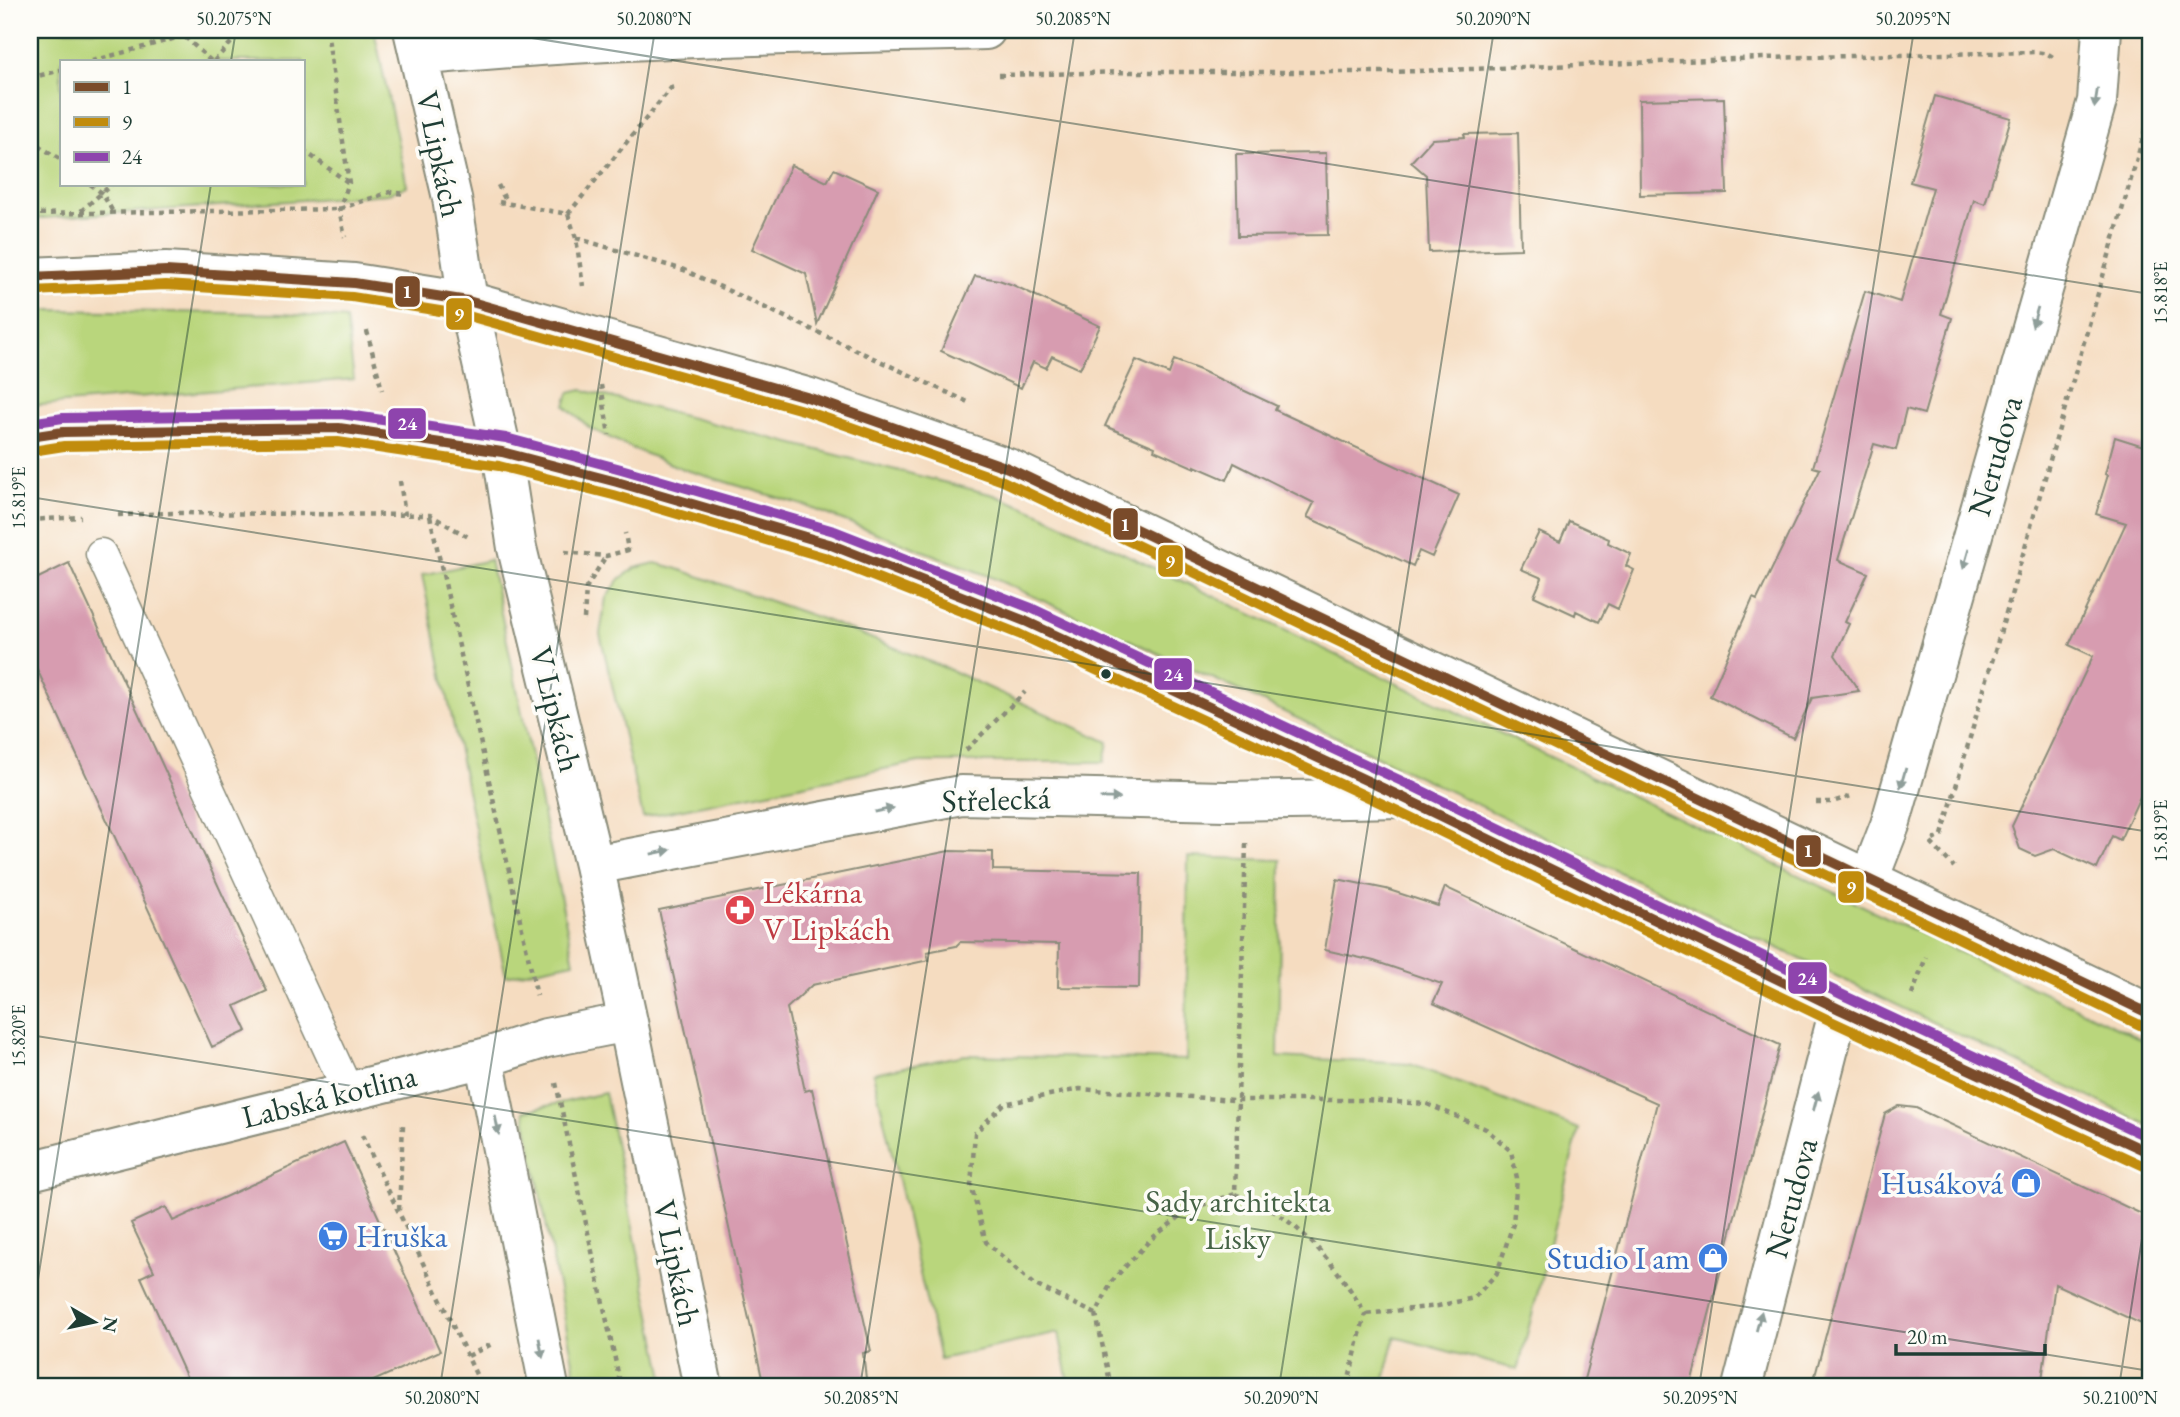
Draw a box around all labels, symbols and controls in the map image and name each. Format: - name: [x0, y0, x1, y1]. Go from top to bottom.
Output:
- text: 50.2075°N: [196, 7, 272, 30]
- text: 50.2080°N: [616, 7, 692, 30]
- text: 50.2085°N: [1035, 7, 1111, 30]
- text: 50.2090°N: [1455, 7, 1531, 30]
- text: 50.2095°N: [1875, 7, 1951, 30]
- legend: [60, 60, 304, 186]
- text: 1: [122, 73, 132, 100]
- street label: V Lipkách: [406, 87, 474, 221]
- one-way arrow: [2090, 87, 2101, 109]
- text: 9: [122, 109, 132, 136]
- text: 24: [122, 143, 143, 170]
- text: 15.818°E: [2149, 262, 2172, 324]
- line badge: 1: [394, 275, 421, 308]
- text: 1: [402, 279, 412, 304]
- line badge: 9: [445, 297, 473, 331]
- text: 9: [454, 302, 464, 327]
- one-way arrow: [2029, 306, 2039, 327]
- street label: Nerudova: [1958, 391, 2032, 521]
- line badge: 24: [387, 407, 427, 440]
- text: 24: [397, 411, 418, 436]
- text: 15.819°E: [7, 467, 30, 529]
- line badge: 1: [1112, 507, 1139, 541]
- text: 1: [1120, 512, 1130, 537]
- line badge: 9: [1157, 544, 1184, 578]
- text: 9: [1165, 549, 1175, 574]
- one-way arrow: [1960, 549, 1970, 570]
- street label: V Lipkách: [520, 642, 592, 776]
- line badge: 24: [1153, 657, 1193, 691]
- text: 24: [1163, 662, 1184, 687]
- unlabelled marker: [1099, 667, 1113, 681]
- one-way arrow: [1897, 767, 1908, 789]
- street label: Střelecká: [941, 776, 1051, 822]
- one-way arrow: [1099, 792, 1121, 804]
- text: 15.819°E: [2149, 800, 2172, 862]
- one-way arrow: [873, 804, 895, 815]
- line badge: 1: [1795, 834, 1822, 868]
- text: 1: [1803, 838, 1813, 863]
- one-way arrow: [650, 846, 672, 857]
- line badge: 9: [1837, 870, 1865, 904]
- place label: Lékárna V Lipkách: [763, 871, 891, 950]
- text: 9: [1846, 875, 1856, 900]
- pharmacy icon: Lékárna V Lipkách: [723, 893, 757, 927]
- line badge: 24: [1787, 961, 1828, 995]
- text: 24: [1797, 966, 1818, 991]
- text: 15.820°E: [7, 1005, 30, 1067]
- street label: Labská kotlina: [237, 1054, 421, 1138]
- one-way arrow: [1811, 1090, 1822, 1112]
- one-way arrow: [492, 1114, 503, 1136]
- street label: Nerudova: [1755, 1133, 1827, 1263]
- place label: Husáková: [1880, 1162, 2003, 1204]
- shop icon: Husáková: [2009, 1166, 2043, 1200]
- park label: Sady architekta Lisky: [1145, 1180, 1331, 1259]
- street label: V Lipkách: [643, 1196, 711, 1330]
- place label: Hruška: [356, 1215, 448, 1257]
- supermarket icon: Hruška: [316, 1219, 350, 1253]
- place label: Studio I am: [1547, 1237, 1690, 1279]
- shop icon: Studio I am: [1696, 1241, 1730, 1275]
- north arrow: [60, 1288, 130, 1358]
- one-way arrow: [1754, 1310, 1765, 1332]
- scale bar: [1896, 1312, 2045, 1356]
- text: N: [97, 1315, 124, 1335]
- text: 20 m: [1907, 1323, 1948, 1350]
- one-way arrow: [536, 1337, 547, 1359]
- text: 50.2080°N: [404, 1386, 480, 1409]
- text: 50.2085°N: [823, 1386, 899, 1409]
- text: 50.2090°N: [1243, 1386, 1319, 1409]
- text: 50.2095°N: [1662, 1386, 1738, 1409]
- text: 50.2100°N: [2082, 1386, 2158, 1409]

